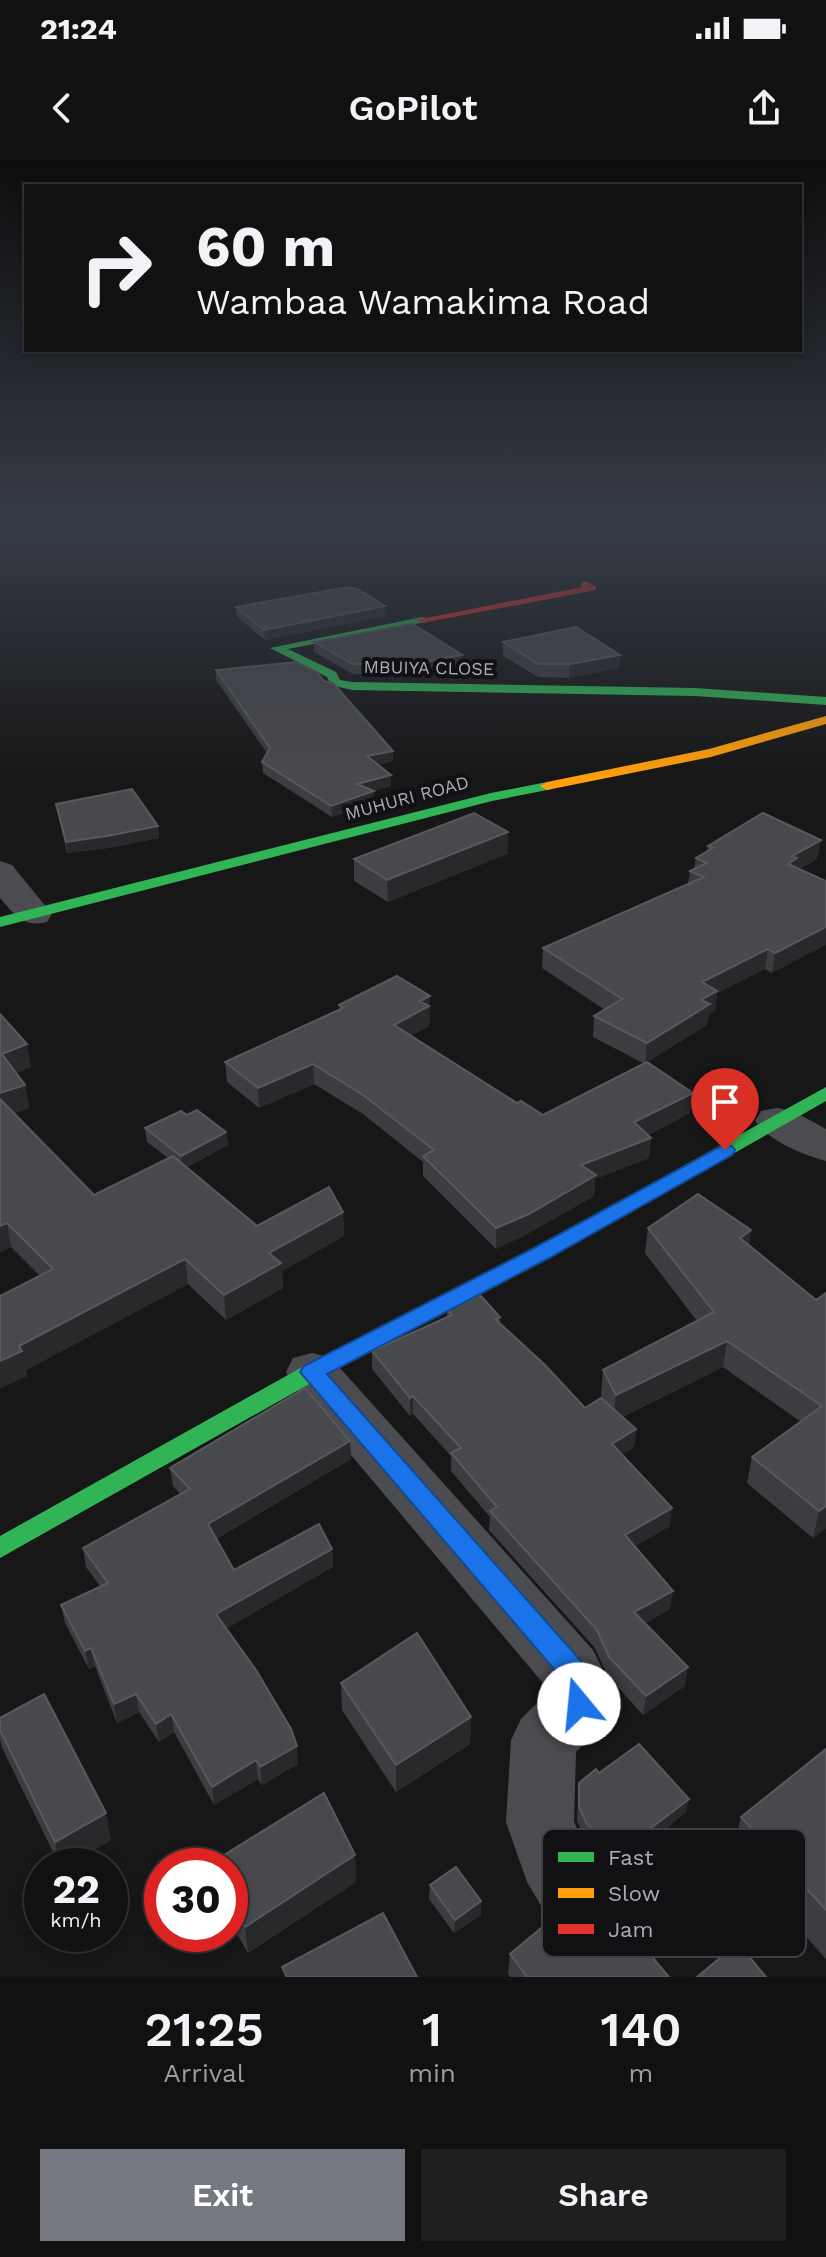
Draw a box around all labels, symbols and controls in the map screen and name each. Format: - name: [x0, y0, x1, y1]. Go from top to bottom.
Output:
- text: 21:24: [40, 11, 117, 46]
- icon: back: [40, 86, 84, 130]
- icon: share: [742, 86, 786, 130]
- text: GoPilot: [348, 87, 478, 129]
- text: 60 m: [196, 214, 335, 280]
- icon: right: [64, 216, 168, 320]
- text: Wambaa Wamakima Road: [196, 281, 650, 323]
- street label: MBUIYA CLOSE: [363, 656, 495, 679]
- street label: MUHURI ROAD: [343, 771, 471, 824]
- pin: [691, 1068, 759, 1150]
- icon: arrive: [703, 1080, 747, 1124]
- position arrow: [537, 1662, 621, 1746]
- legend: [542, 1829, 806, 1957]
- text: Fast: [608, 1845, 654, 1870]
- speed limit sign: 30: [144, 1848, 248, 1952]
- text: 22: [52, 1866, 100, 1913]
- text: Slow: [608, 1881, 660, 1906]
- text: km/h: [50, 1908, 102, 1932]
- text: Jam: [608, 1917, 653, 1942]
- text: 21:25: [145, 2001, 264, 2058]
- text: 1: [422, 2001, 442, 2058]
- text: 140: [601, 2001, 681, 2058]
- text: Arrival: [164, 2058, 245, 2088]
- text: min: [408, 2058, 456, 2088]
- text: m: [629, 2058, 653, 2088]
- button: Exit: [40, 2149, 405, 2241]
- button: Share: [421, 2149, 786, 2241]

